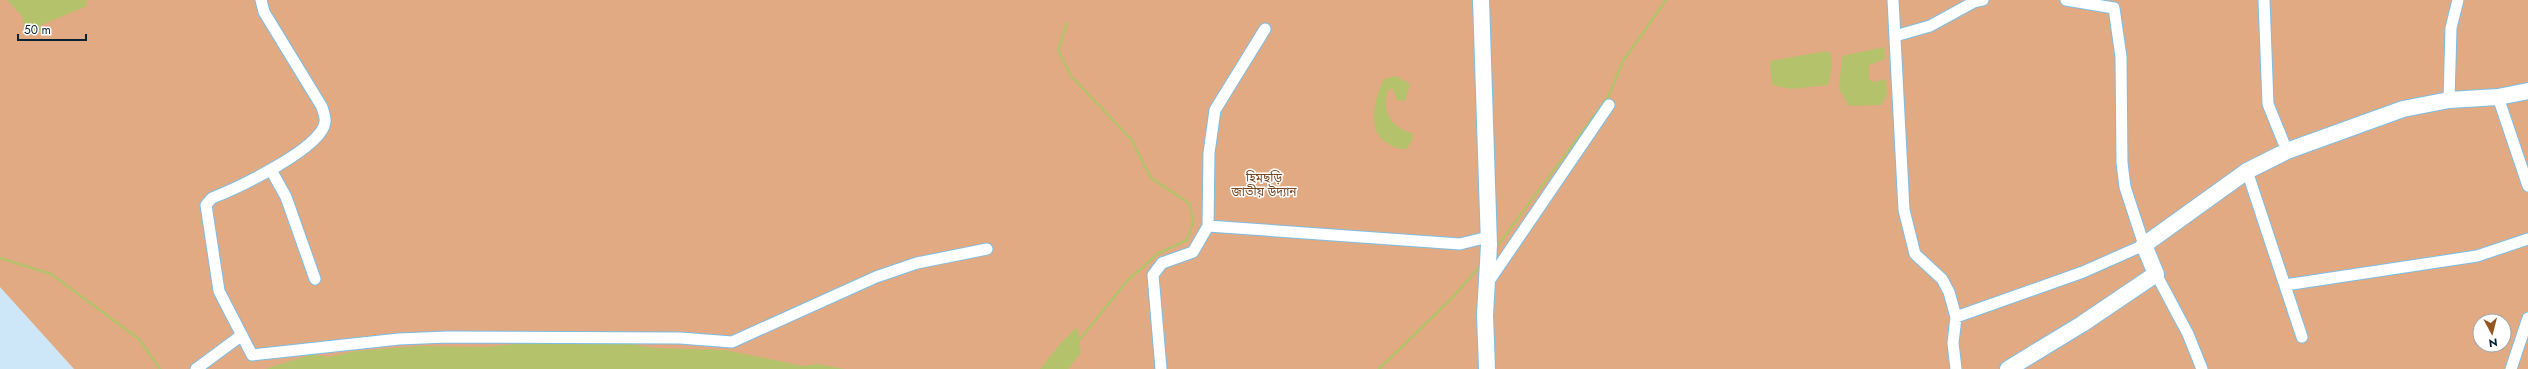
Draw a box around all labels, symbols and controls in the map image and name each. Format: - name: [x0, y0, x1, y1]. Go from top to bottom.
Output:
- scale bar: [18, 16, 86, 42]
- text: 50 m: [24, 21, 51, 39]
- park label: হিমছড়ি জাতীয় উদ্যান: [1230, 169, 1297, 201]
- north arrow: [2472, 313, 2512, 353]
- text: N: [2488, 334, 2499, 351]

